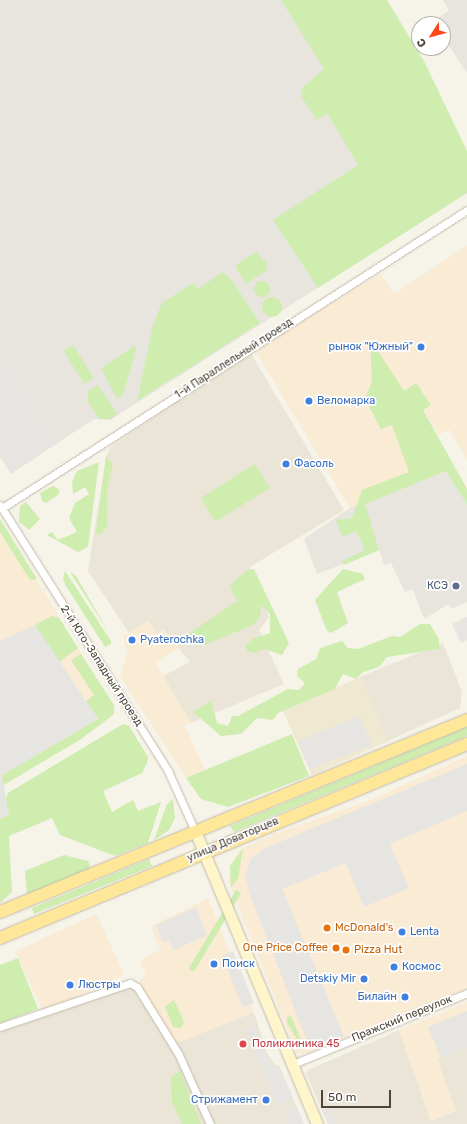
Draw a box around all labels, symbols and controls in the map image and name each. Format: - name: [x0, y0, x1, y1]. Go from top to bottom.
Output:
- north arrow: [411, 16, 451, 56]
- text: С: [414, 36, 429, 50]
- street label: 1-й Параллельный проезд: [172, 316, 296, 402]
- place label: рынок "Южный": [328, 340, 413, 354]
- marker: рынок "Южный": [416, 342, 426, 352]
- place label: Веломарка: [317, 394, 375, 408]
- marker: Веломарка: [304, 396, 314, 406]
- place label: Фасоль: [294, 457, 334, 471]
- marker: Фасоль: [281, 459, 291, 469]
- place label: КСЭ: [427, 579, 448, 593]
- marker: КСЭ: [451, 581, 461, 591]
- street label: 2-й Юго-Западный проезд: [57, 603, 145, 729]
- place label: Pyaterochka: [140, 633, 204, 647]
- marker: Pyaterochka: [127, 635, 137, 645]
- street label: улица Доваторцев: [185, 815, 281, 865]
- place label: McDonald's: [335, 921, 393, 935]
- marker: McDonald's: [322, 923, 332, 933]
- place label: Lenta: [410, 925, 439, 939]
- marker: Lenta: [397, 927, 407, 937]
- place label: One Price Coffee: [243, 941, 328, 955]
- marker: One Price Coffee: [331, 943, 341, 953]
- place label: Pizza Hut: [354, 943, 402, 957]
- marker: Pizza Hut: [341, 945, 351, 955]
- place label: Поиск: [222, 957, 255, 971]
- marker: Поиск: [209, 959, 219, 969]
- place label: Космос: [402, 960, 441, 974]
- marker: Космос: [389, 962, 399, 972]
- place label: Detskiy Mir: [300, 972, 356, 986]
- marker: Detskiy Mir: [359, 974, 369, 984]
- place label: Люстры: [78, 978, 121, 992]
- marker: Люстры: [65, 980, 75, 990]
- place label: Билайн: [357, 990, 397, 1004]
- marker: Билайн: [400, 992, 410, 1002]
- street label: Пражский переулок: [350, 993, 454, 1045]
- place label: Поликлиника 45: [252, 1037, 340, 1051]
- marker: Поликлиника 45: [237, 1038, 249, 1050]
- scale bar: [323, 1082, 393, 1108]
- text: 50 m: [328, 1090, 356, 1104]
- place label: Стрижамент: [191, 1093, 258, 1107]
- marker: Стрижамент: [261, 1095, 271, 1105]

